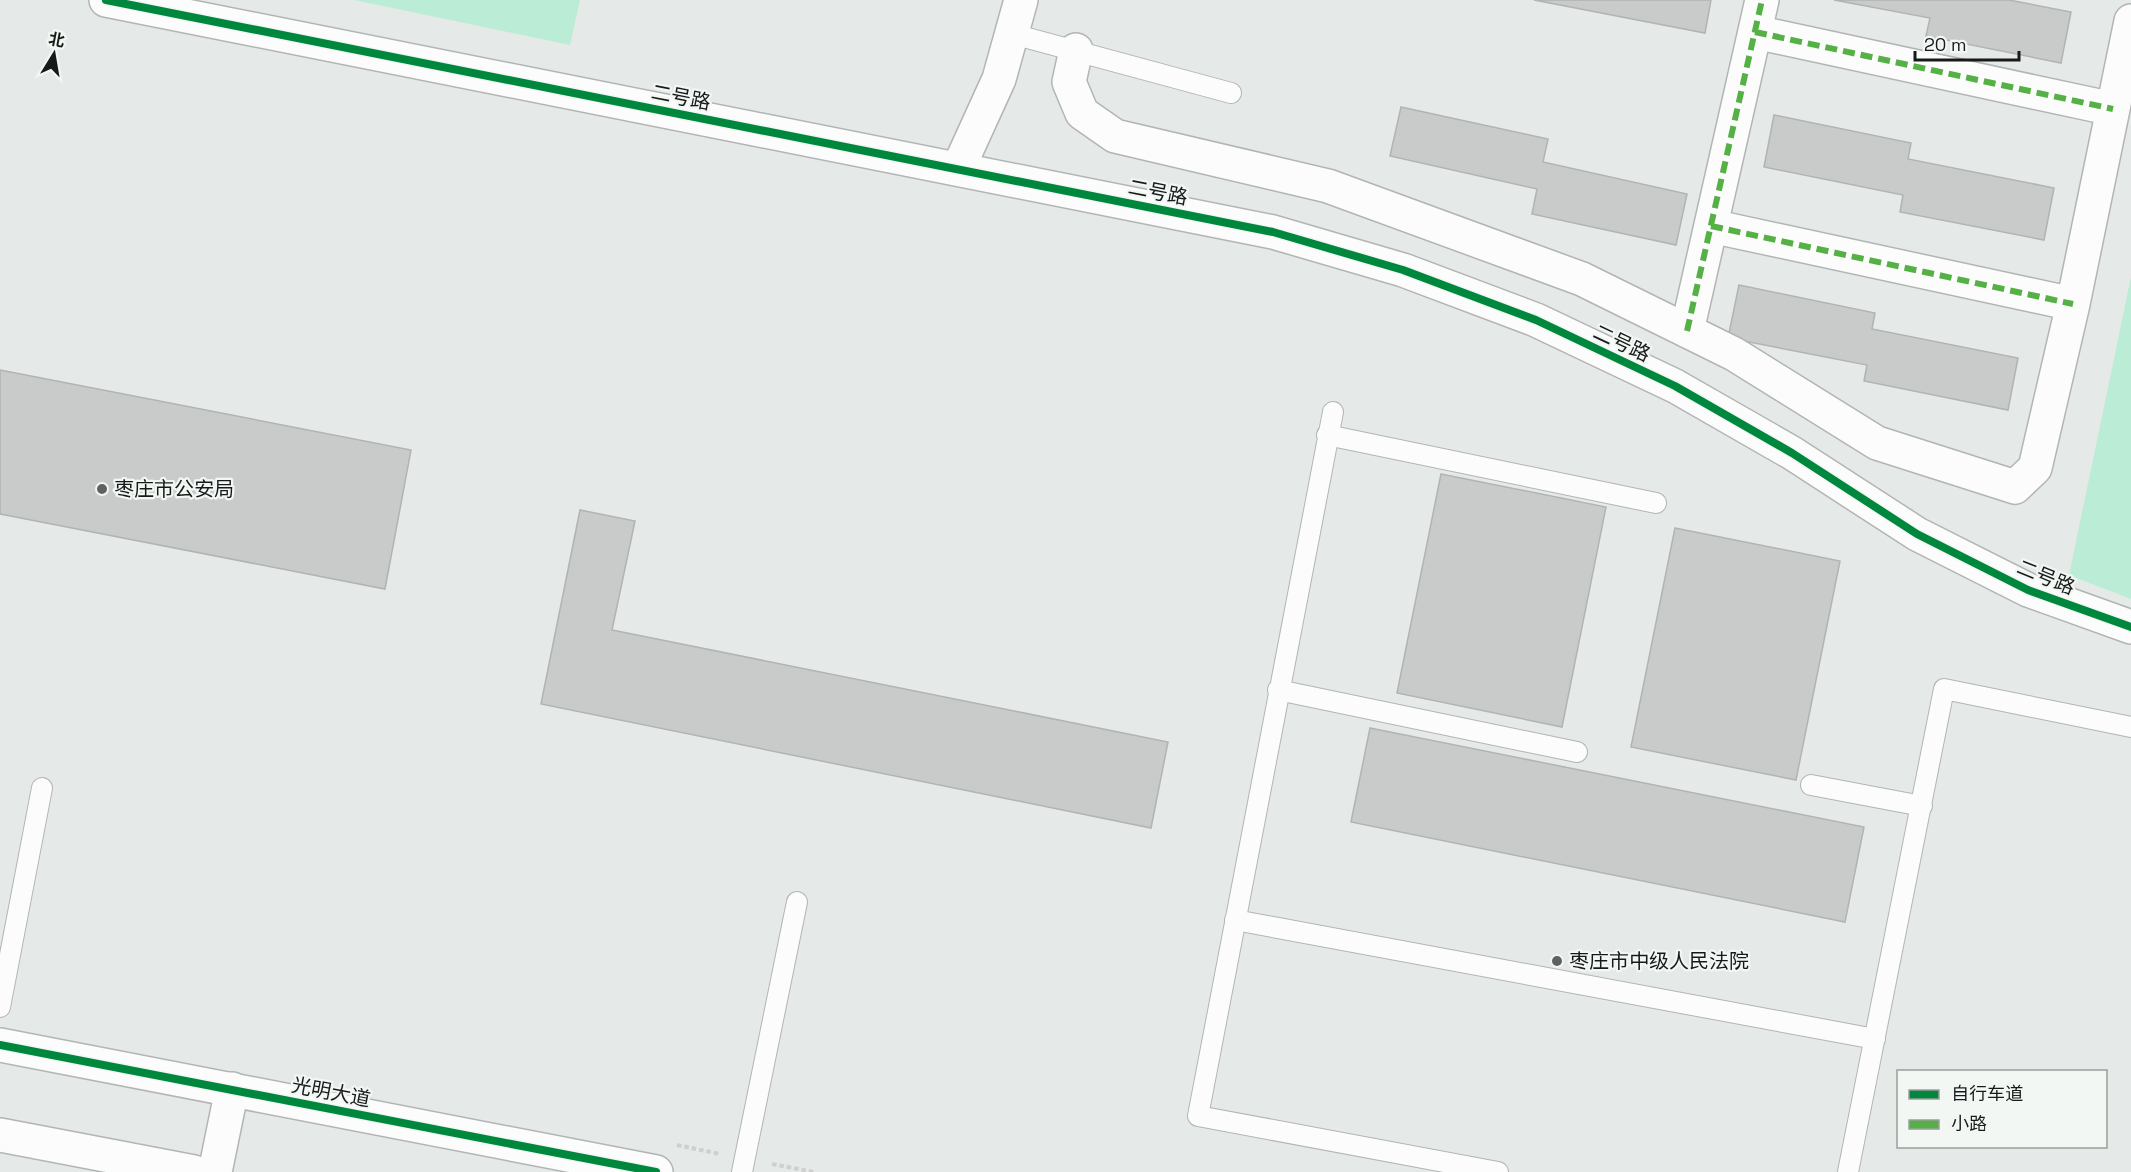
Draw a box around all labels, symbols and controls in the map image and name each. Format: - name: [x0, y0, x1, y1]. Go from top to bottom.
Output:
- north arrow: [24, 24, 84, 84]
- scale bar: [1915, 24, 2018, 62]
- text: 北: [47, 28, 67, 52]
- text: 20 m: [1924, 33, 1967, 56]
- street label: 二号路: [649, 79, 713, 115]
- street label: 二号路: [1126, 174, 1190, 210]
- street label: 二号路: [1589, 319, 1655, 367]
- place label: 枣庄市公安局: [114, 476, 234, 502]
- marker: 枣庄市公安局: [95, 482, 109, 496]
- street label: 二号路: [2013, 554, 2079, 600]
- place label: 枣庄市中级人民法院: [1569, 948, 1749, 974]
- marker: 枣庄市中级人民法院: [1550, 954, 1564, 968]
- legend: [1897, 1070, 2107, 1148]
- street label: 光明大道: [289, 1072, 373, 1112]
- text: 自行车道: [1951, 1082, 2023, 1105]
- text: 小路: [1951, 1112, 1987, 1135]

